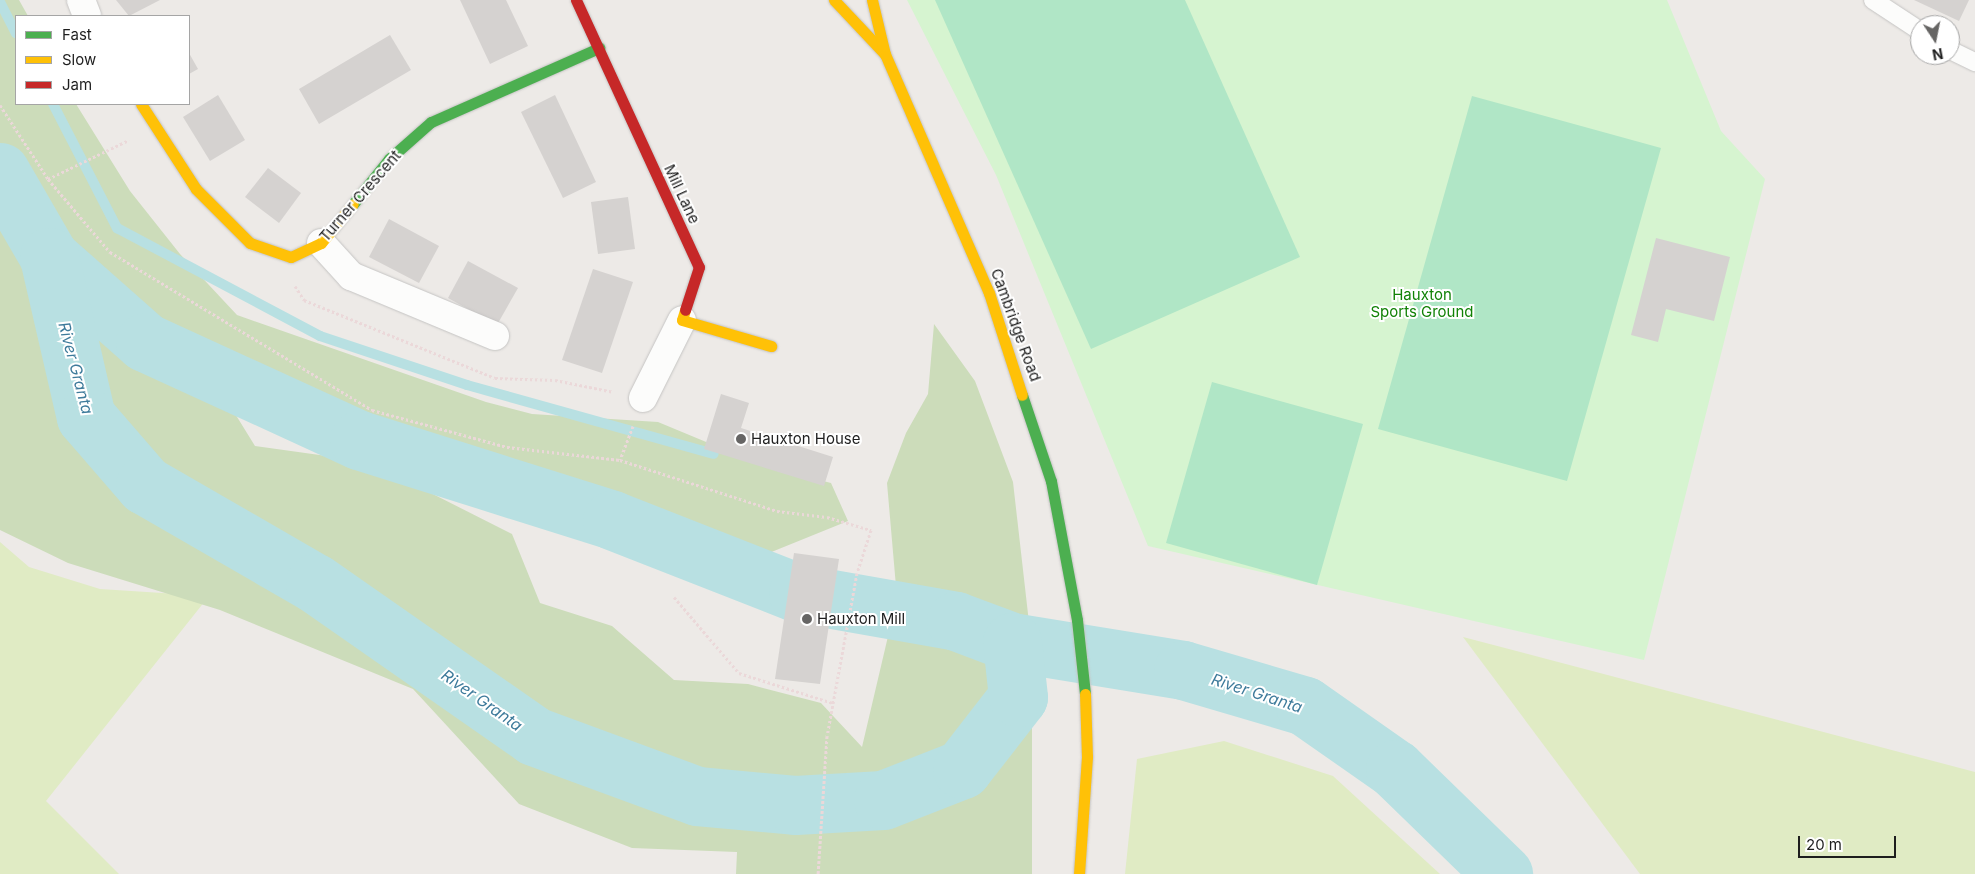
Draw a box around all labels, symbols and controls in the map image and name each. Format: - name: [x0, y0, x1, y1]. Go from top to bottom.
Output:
- legend: [15, 15, 190, 105]
- north arrow: [1910, 15, 1960, 65]
- text: Fast: [62, 25, 92, 44]
- text: N: [1931, 45, 1945, 64]
- text: Slow: [62, 50, 96, 69]
- text: Jam: [62, 75, 92, 94]
- street label: Turner Crescent: [316, 147, 404, 245]
- street label: Mill Lane: [660, 162, 704, 226]
- street label: Cambridge Road: [987, 266, 1045, 384]
- park label: Hauxton Sports Ground: [1370, 285, 1474, 320]
- water label: River Granta: [54, 320, 98, 416]
- place label: Hauxton House: [751, 430, 860, 448]
- marker: Hauxton House: [735, 433, 747, 445]
- place label: Hauxton Mill: [817, 610, 905, 628]
- marker: Hauxton Mill: [801, 613, 813, 625]
- water label: River Granta: [438, 665, 526, 735]
- water label: River Granta: [1209, 669, 1305, 717]
- scale bar: [1800, 826, 1898, 858]
- text: 20 m: [1806, 835, 1842, 854]

